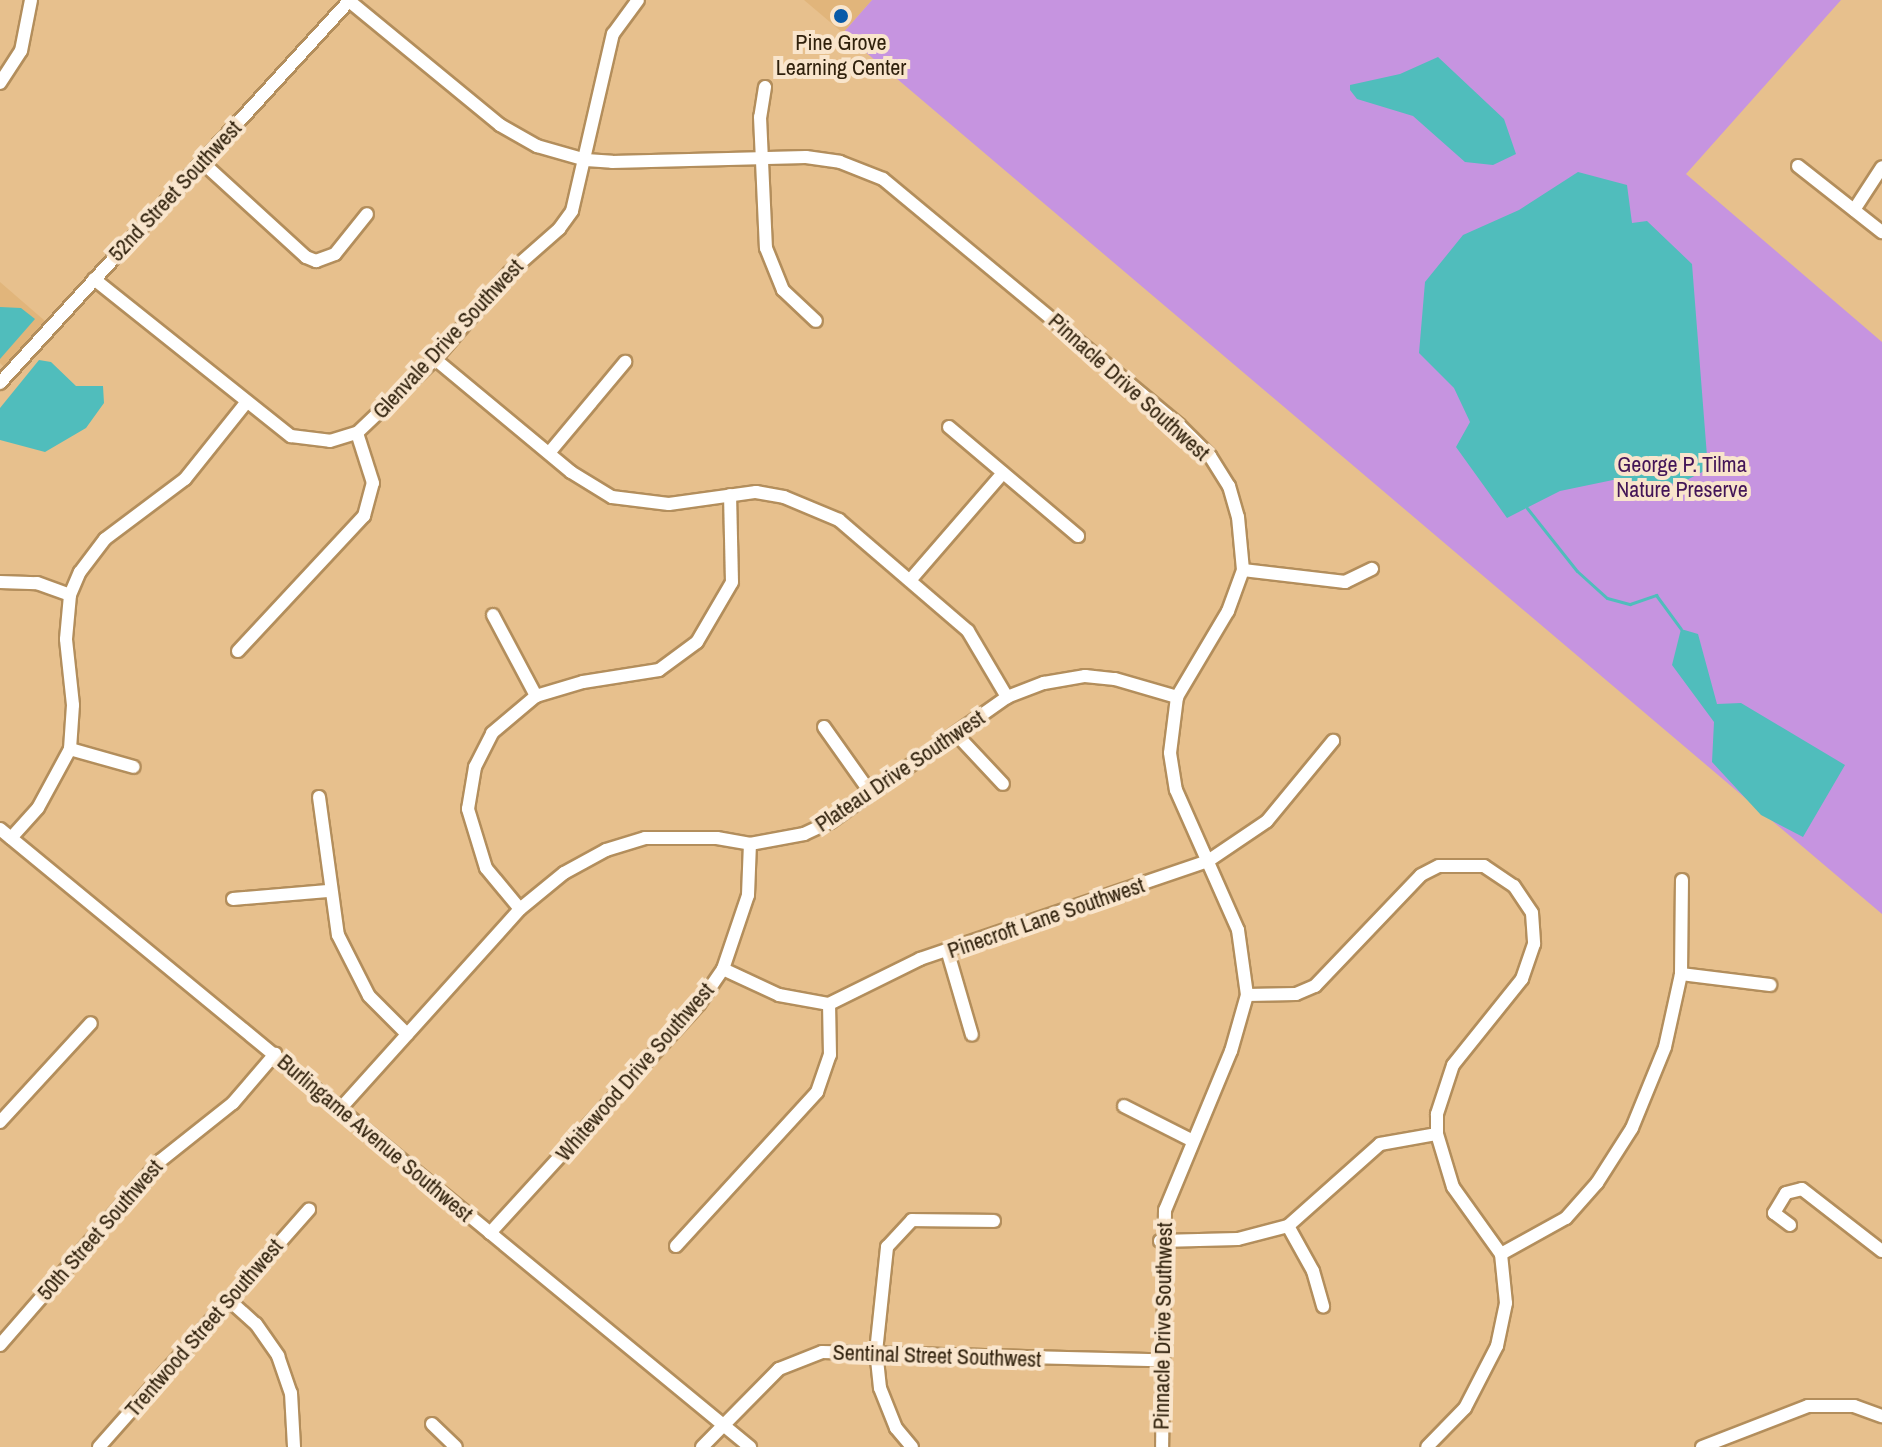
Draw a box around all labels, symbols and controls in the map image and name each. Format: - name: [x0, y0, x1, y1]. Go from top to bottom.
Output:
- marker: Pine Grove Learning Center: [832, 7, 850, 25]
- place label: Pine Grove Learning Center: [776, 29, 906, 80]
- street label: 52nd Street Southwest: [103, 115, 247, 267]
- street label: Glenvale Drive Southwest: [367, 254, 529, 424]
- street label: Pinnacle Drive Southwest: [1043, 308, 1215, 466]
- park label: George P. Tilma Nature Preserve: [1616, 451, 1748, 502]
- street label: Plateau Drive Southwest: [810, 705, 990, 837]
- street label: Pinecroft Lane Southwest: [944, 872, 1148, 964]
- street label: Whitewood Drive Southwest: [550, 977, 720, 1167]
- street label: Burlingame Avenue Southwest: [272, 1048, 478, 1228]
- street label: 50th Street Southwest: [32, 1154, 168, 1306]
- street label: Pinnacle Drive Southwest: [1148, 1222, 1178, 1430]
- street label: Trentwood Street Southwest: [120, 1234, 288, 1422]
- street label: Sentinal Street Southwest: [832, 1339, 1042, 1373]

